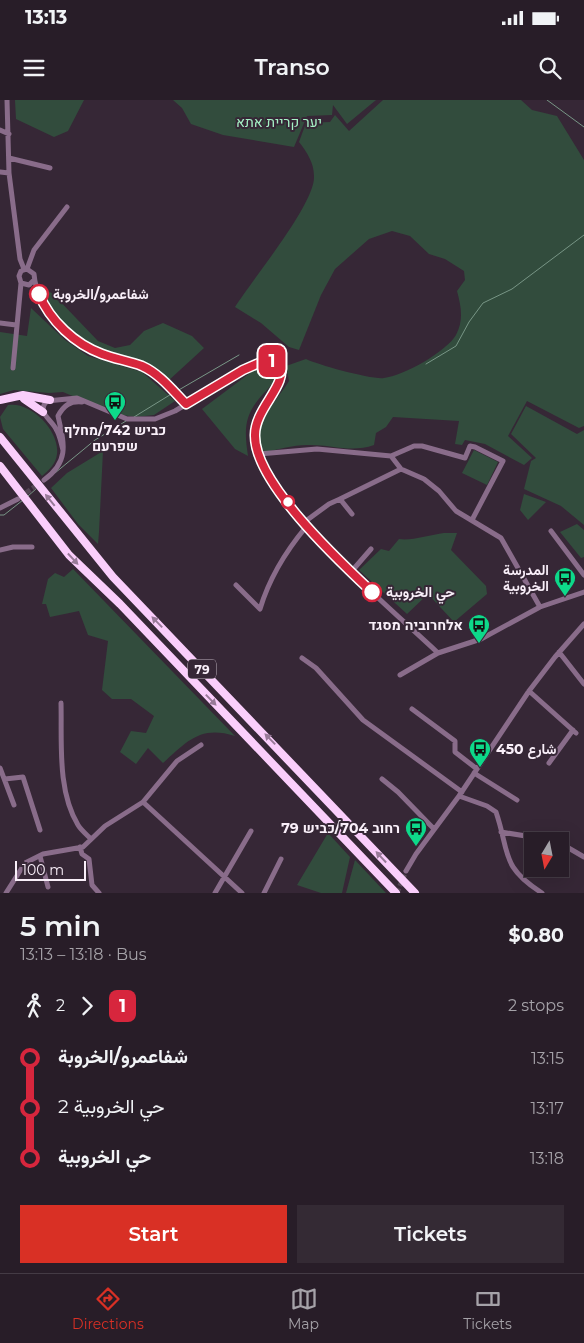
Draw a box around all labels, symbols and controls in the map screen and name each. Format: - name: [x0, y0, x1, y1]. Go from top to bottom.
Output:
- text: 13:13: [25, 6, 67, 29]
- icon: menu: [20, 54, 48, 82]
- text: Transo: [254, 54, 330, 81]
- icon: search: [536, 54, 564, 82]
- park label: יער קריית אתא: [236, 113, 322, 131]
- marker: شفاعمرو/الخروبة: [29, 284, 49, 304]
- place label: شفاعمرو/الخروبة: [53, 285, 149, 303]
- line badge: 1: [256, 345, 288, 377]
- text: 1: [268, 350, 276, 372]
- bus stop icon: כביש 742/מחלף שפרעם: [103, 390, 127, 421]
- place label: כביש 742/מחלף שפרעם: [64, 421, 166, 455]
- one-way arrow: [45, 494, 56, 507]
- unlabelled marker: [281, 495, 295, 509]
- one-way arrow: [67, 553, 79, 565]
- place label: المدرسة الخروبية: [503, 561, 549, 595]
- bus stop icon: المدرسة الخروبية: [553, 566, 577, 597]
- marker: حي الخروبية: [362, 582, 382, 602]
- place label: حي الخروبية: [386, 583, 455, 604]
- bus stop icon: אלחרוביה מסגד: [467, 613, 491, 644]
- place label: אלחרוביה מסגד: [368, 616, 463, 634]
- one-way arrow: [151, 617, 163, 629]
- road number: 79: [188, 660, 216, 678]
- one-way arrow: [205, 694, 217, 706]
- one-way arrow: [264, 734, 276, 746]
- bus stop icon: شارع 450: [468, 737, 492, 768]
- place label: شارع 450: [496, 740, 557, 759]
- bus stop icon: רחוב 704/כביש 79: [404, 816, 428, 847]
- place label: רחוב 704/כביש 79: [281, 819, 400, 837]
- north arrow: [524, 832, 569, 878]
- map controls: [524, 832, 569, 877]
- one-way arrow: [375, 852, 387, 864]
- scale bar: [15, 858, 86, 881]
- text: 100 m: [22, 861, 64, 879]
- text: 5 min: [20, 909, 101, 943]
- text: $0.80: [509, 924, 564, 947]
- text: 13:13 – 13:18 · Bus: [20, 945, 147, 964]
- icon: walk: [20, 992, 48, 1020]
- icon: forward: [73, 992, 101, 1020]
- text: 1: [119, 995, 126, 1017]
- text: 2: [56, 996, 65, 1015]
- text: 2 stops: [508, 996, 564, 1015]
- text: شفاعمرو/الخروبة: [58, 1045, 188, 1068]
- text: 13:15: [531, 1049, 564, 1068]
- text: حي الخروبية 2: [58, 1095, 165, 1118]
- text: 13:17: [531, 1099, 564, 1118]
- text: حي الخروبية: [58, 1145, 151, 1168]
- text: 13:18: [530, 1149, 564, 1168]
- button: Start: [20, 1205, 287, 1263]
- button: Tickets: [297, 1205, 564, 1263]
- tab: Directions: [72, 1285, 144, 1333]
- tab: Map: [288, 1285, 319, 1333]
- tab: Tickets: [463, 1285, 512, 1333]

